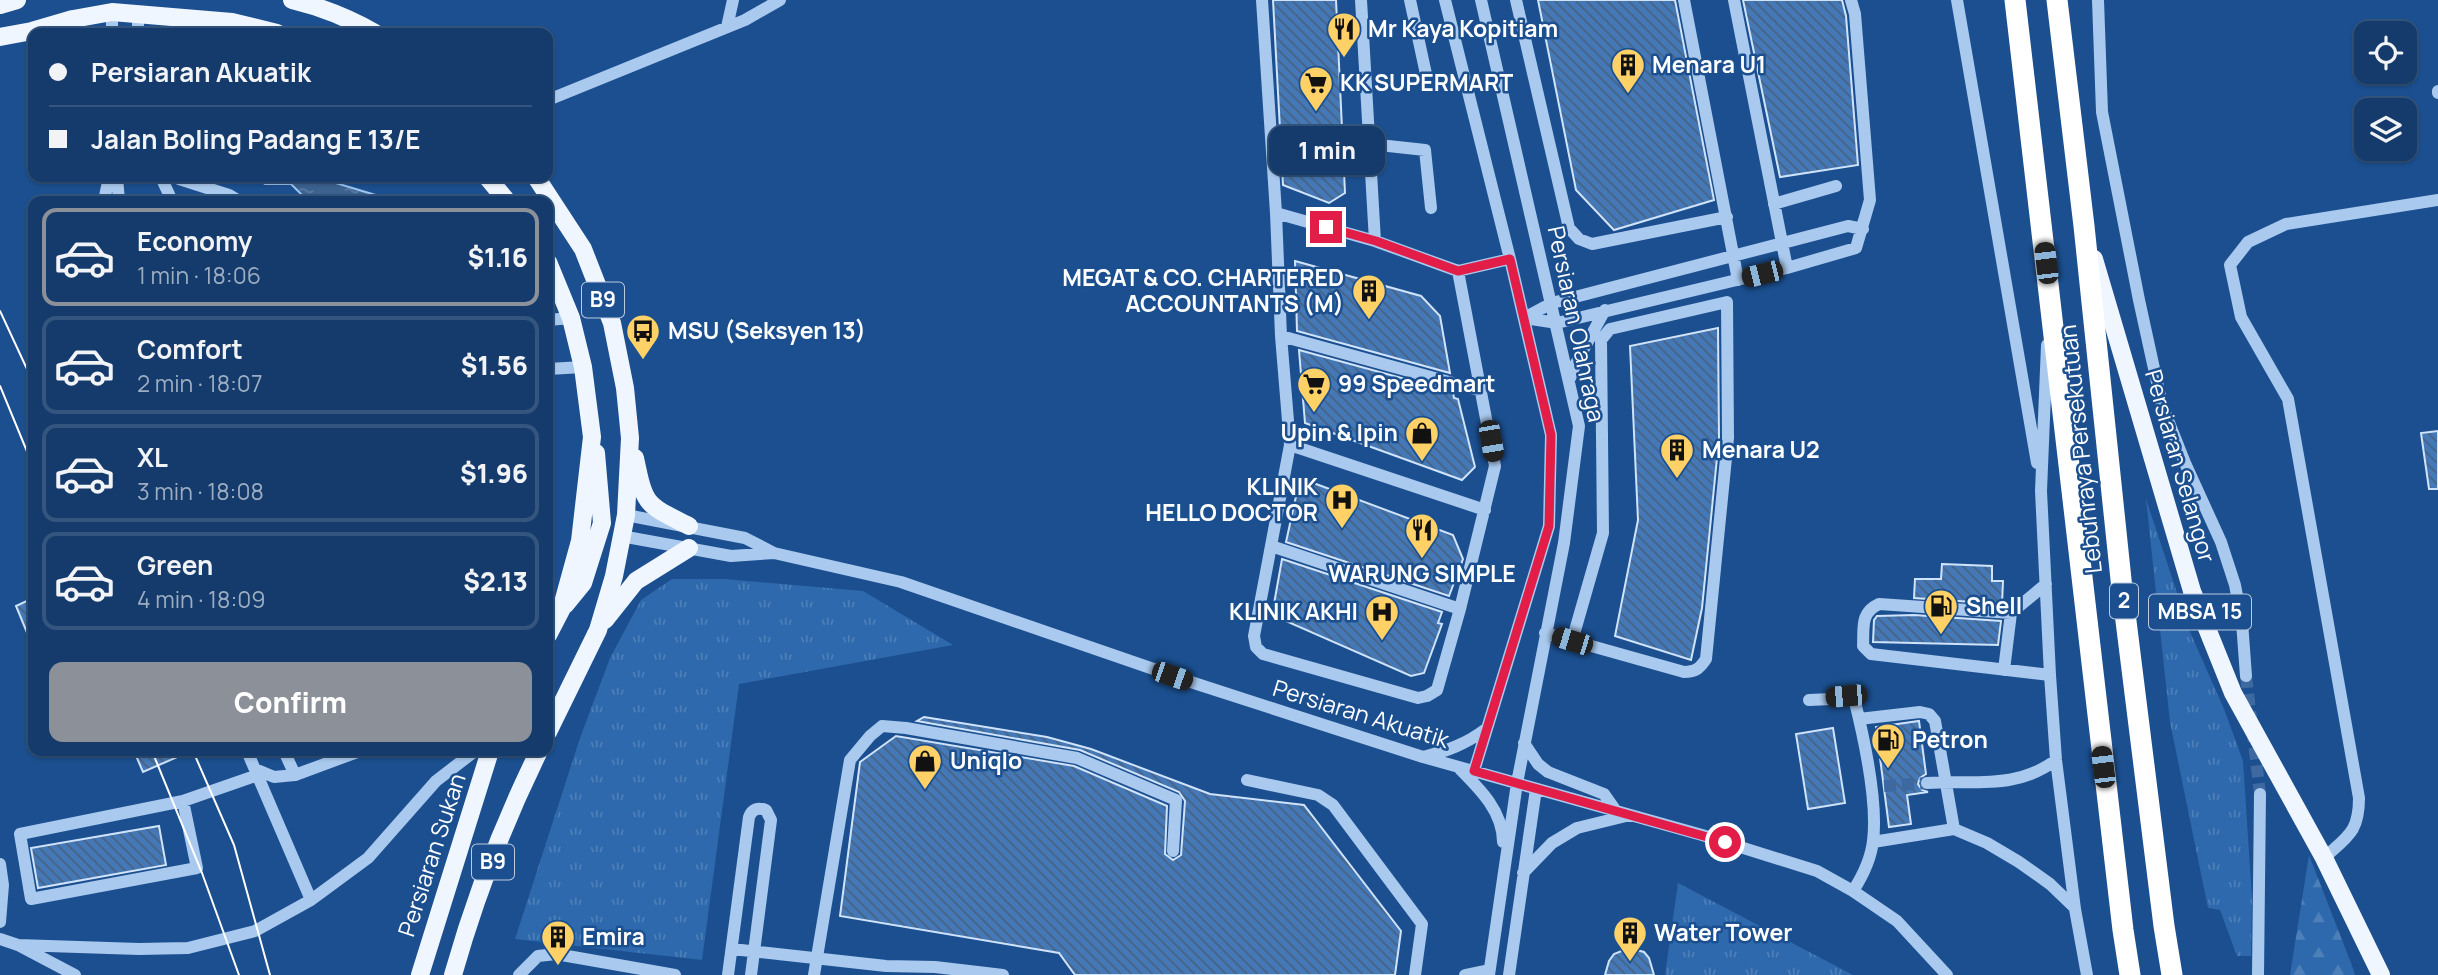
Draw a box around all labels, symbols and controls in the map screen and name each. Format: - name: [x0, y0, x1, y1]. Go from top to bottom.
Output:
- restaurant icon: Mr Kaya Kopitiam: [1325, 10, 1363, 59]
- place label: Mr Kaya Kopitiam: [1368, 12, 1558, 44]
- map controls: [2354, 21, 2417, 161]
- button: locate: [2354, 21, 2417, 84]
- building icon: Menara U1: [1609, 46, 1647, 95]
- place label: Menara U1: [1652, 48, 1766, 80]
- text: Persiaran Akuatik: [91, 54, 311, 90]
- supermarket icon: KK SUPERMART: [1297, 64, 1335, 113]
- place label: KK SUPERMART: [1340, 66, 1513, 98]
- button: layers: [2354, 98, 2417, 161]
- text: Jalan Boling Padang E 13/E: [91, 121, 420, 157]
- callout: 1 min: [1268, 126, 1384, 174]
- text: 1 min: [1298, 134, 1356, 166]
- route end: [1310, 211, 1342, 243]
- text: Economy: [137, 223, 252, 259]
- street label: Persiaran Olahraga: [1541, 223, 1613, 425]
- icon: car: [53, 226, 116, 289]
- text: $1.16: [467, 239, 528, 275]
- car: [2034, 241, 2059, 285]
- text: 1 min · 18:06: [137, 259, 261, 291]
- car: [1740, 259, 1785, 289]
- place label: MEGAT & CO. CHARTERED ACCOUNTANTS (M): [1062, 261, 1344, 319]
- building icon: MEGAT & CO. CHARTERED ACCOUNTANTS (M): [1350, 272, 1388, 321]
- road number: B9: [582, 282, 624, 318]
- bus stop icon: MSU (Seksyen 13): [624, 312, 662, 361]
- place label: MSU (Seksyen 13): [668, 314, 866, 346]
- street label: Lebuhraya Persekutuan: [2051, 323, 2109, 575]
- text: Comfort: [137, 331, 243, 367]
- icon: car: [53, 334, 116, 397]
- text: $1.56: [461, 347, 528, 383]
- supermarket icon: 99 Speedmart: [1295, 365, 1333, 414]
- street label: Persiaran Selangor: [2138, 366, 2224, 566]
- text: 2 min · 18:07: [137, 367, 262, 399]
- place label: 99 Speedmart: [1338, 367, 1495, 399]
- shop icon: Upin & Ipin: [1403, 414, 1441, 463]
- place label: Upin & Ipin: [1280, 416, 1398, 448]
- car: [1478, 418, 1505, 464]
- building icon: Menara U2: [1658, 431, 1696, 480]
- place label: Menara U2: [1702, 433, 1820, 465]
- text: XL: [137, 439, 168, 475]
- icon: car: [53, 442, 116, 505]
- text: $1.96: [460, 455, 528, 491]
- place label: KLINIK HELLO DOCTOR: [1145, 470, 1318, 528]
- text: 3 min · 18:08: [137, 475, 264, 507]
- hospital icon: KLINIK HELLO DOCTOR: [1323, 481, 1361, 530]
- restaurant icon: WARUNG SIMPLE: [1403, 511, 1441, 560]
- text: Green: [137, 547, 213, 583]
- icon: car: [53, 550, 116, 613]
- place label: WARUNG SIMPLE: [1328, 557, 1516, 589]
- text: $2.13: [463, 563, 528, 599]
- text: 4 min · 18:09: [137, 583, 266, 615]
- road number: 2: [2110, 584, 2138, 618]
- fuel station icon: Shell: [1922, 587, 1960, 636]
- place label: Shell: [1966, 589, 2022, 621]
- hospital icon: KLINIK AKHI: [1363, 593, 1401, 642]
- road number: MBSA 15: [2149, 594, 2251, 630]
- place label: KLINIK AKHI: [1229, 595, 1358, 627]
- car: [1549, 625, 1596, 657]
- car: [1149, 659, 1196, 693]
- button: Confirm: [49, 662, 532, 742]
- street label: Persiaran Akuatik: [1269, 671, 1454, 755]
- car: [1825, 684, 1868, 708]
- fuel station icon: Petron: [1869, 721, 1907, 770]
- place label: Petron: [1912, 723, 1988, 755]
- shop icon: Uniqlo: [906, 742, 944, 791]
- place label: Uniqlo: [950, 744, 1022, 776]
- car: [2091, 745, 2116, 789]
- street label: Persiaran Sukan: [390, 769, 473, 940]
- route start: [1709, 826, 1741, 858]
- road number: B9: [472, 844, 514, 880]
- building icon: Water Tower: [1611, 914, 1649, 963]
- place label: Water Tower: [1654, 916, 1792, 948]
- building icon: Emira: [539, 918, 577, 967]
- place label: Emira: [582, 920, 645, 952]

